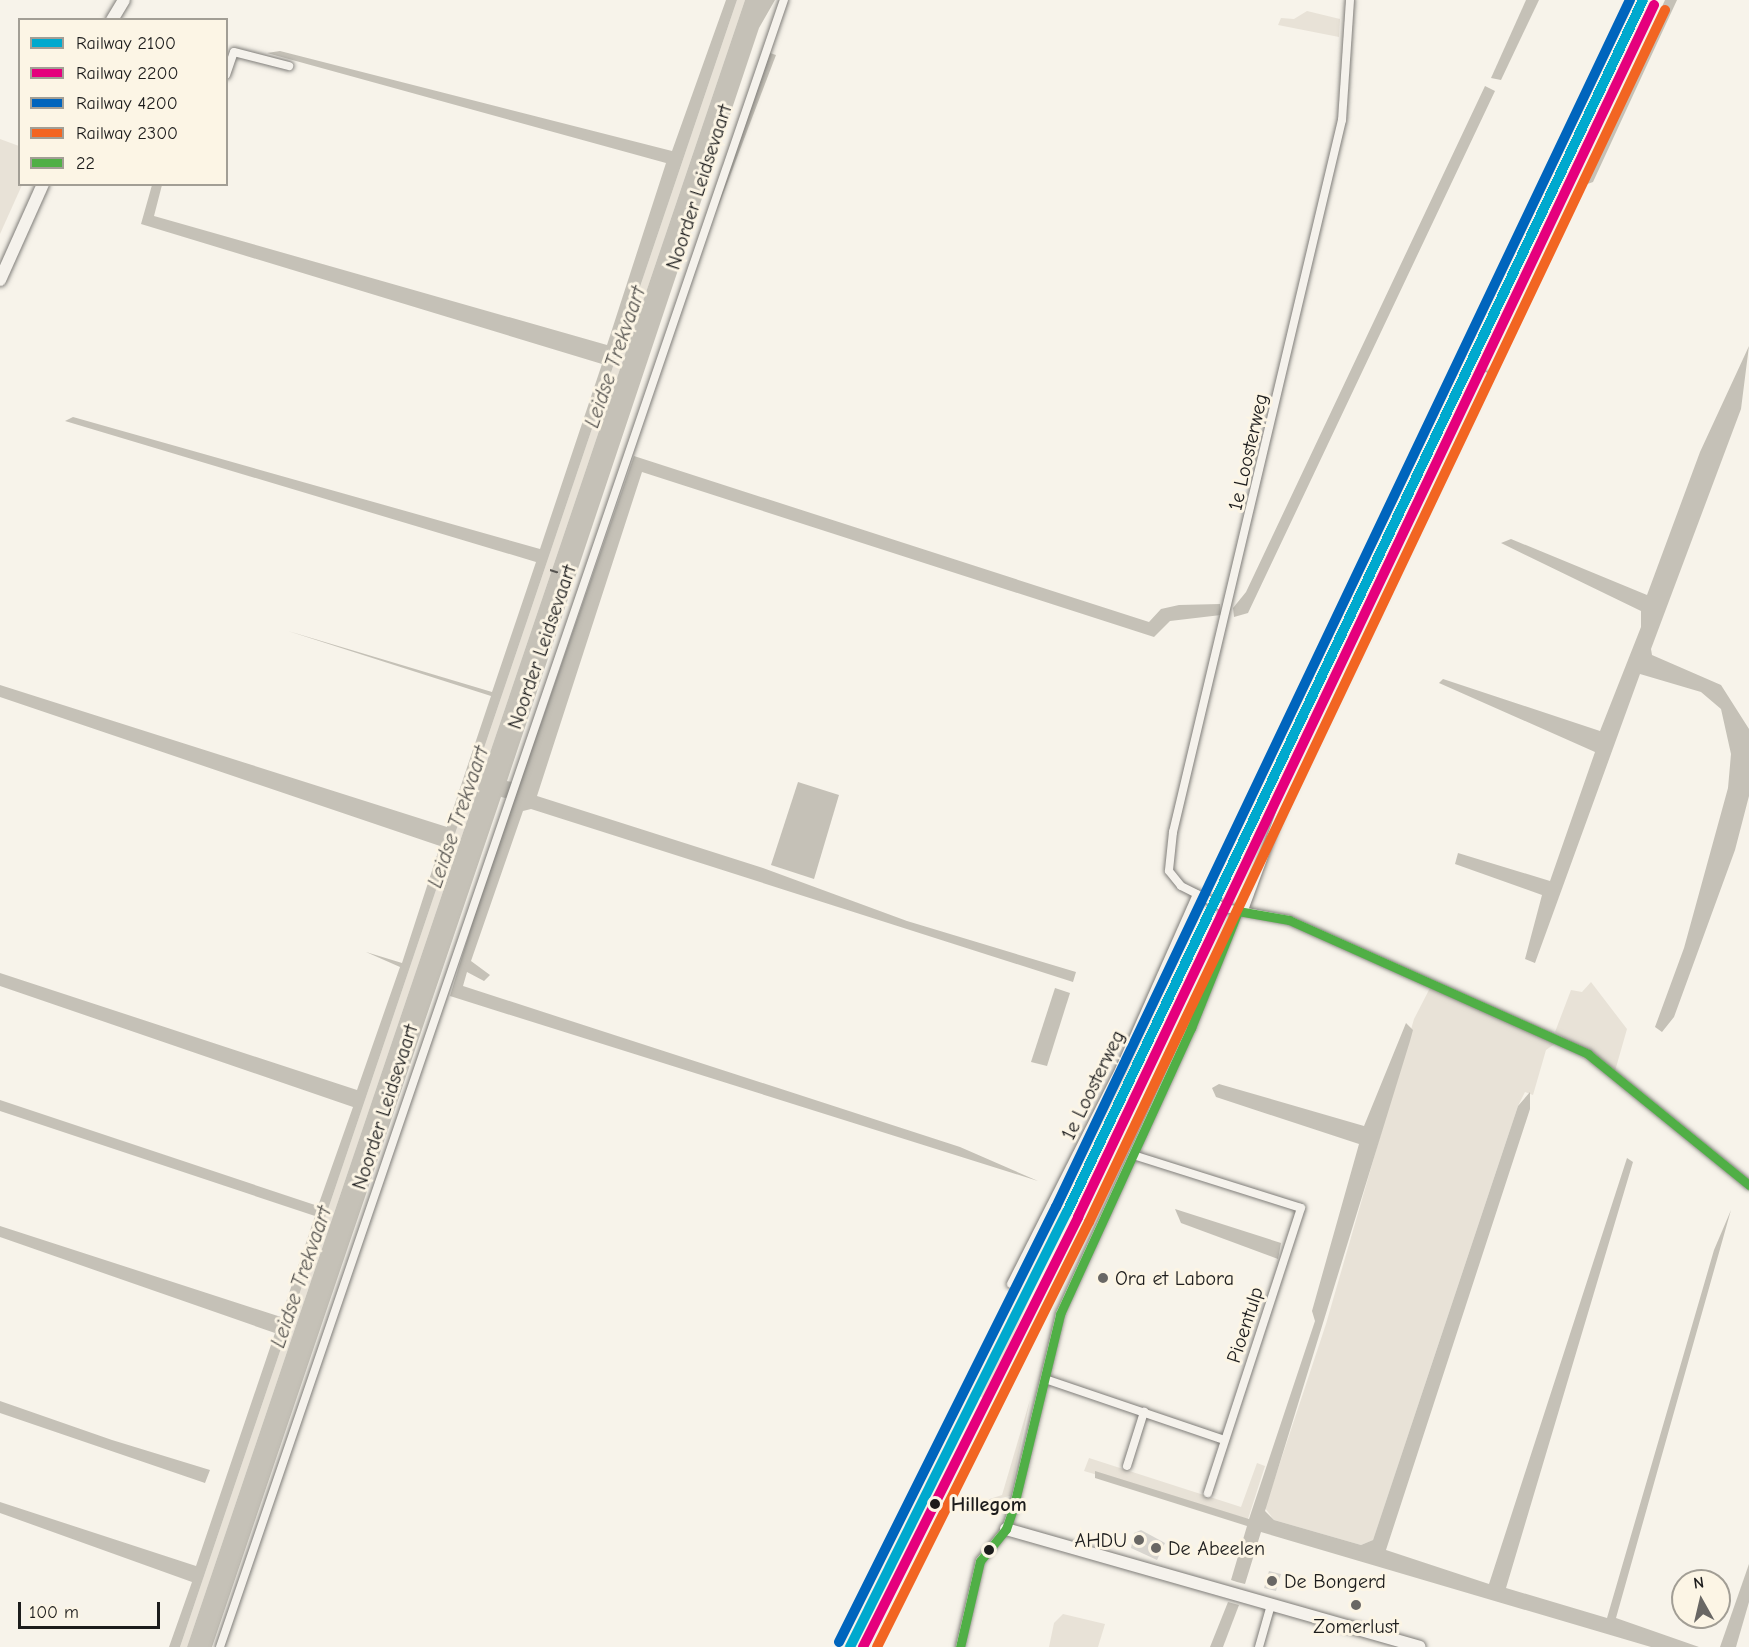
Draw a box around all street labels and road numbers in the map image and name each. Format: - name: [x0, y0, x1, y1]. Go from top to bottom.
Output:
- street label: Noorder Leidsevaart: [661, 101, 737, 273]
- street label: 1e Loosterweg: [1223, 391, 1273, 513]
- street label: Noorder Leidsevaart: [503, 562, 581, 732]
- street label: Noorder Leidsevaart: [347, 1021, 423, 1193]
- street label: 1e Loosterweg: [1056, 1026, 1130, 1144]
- street label: Pioentulp: [1221, 1284, 1269, 1366]

